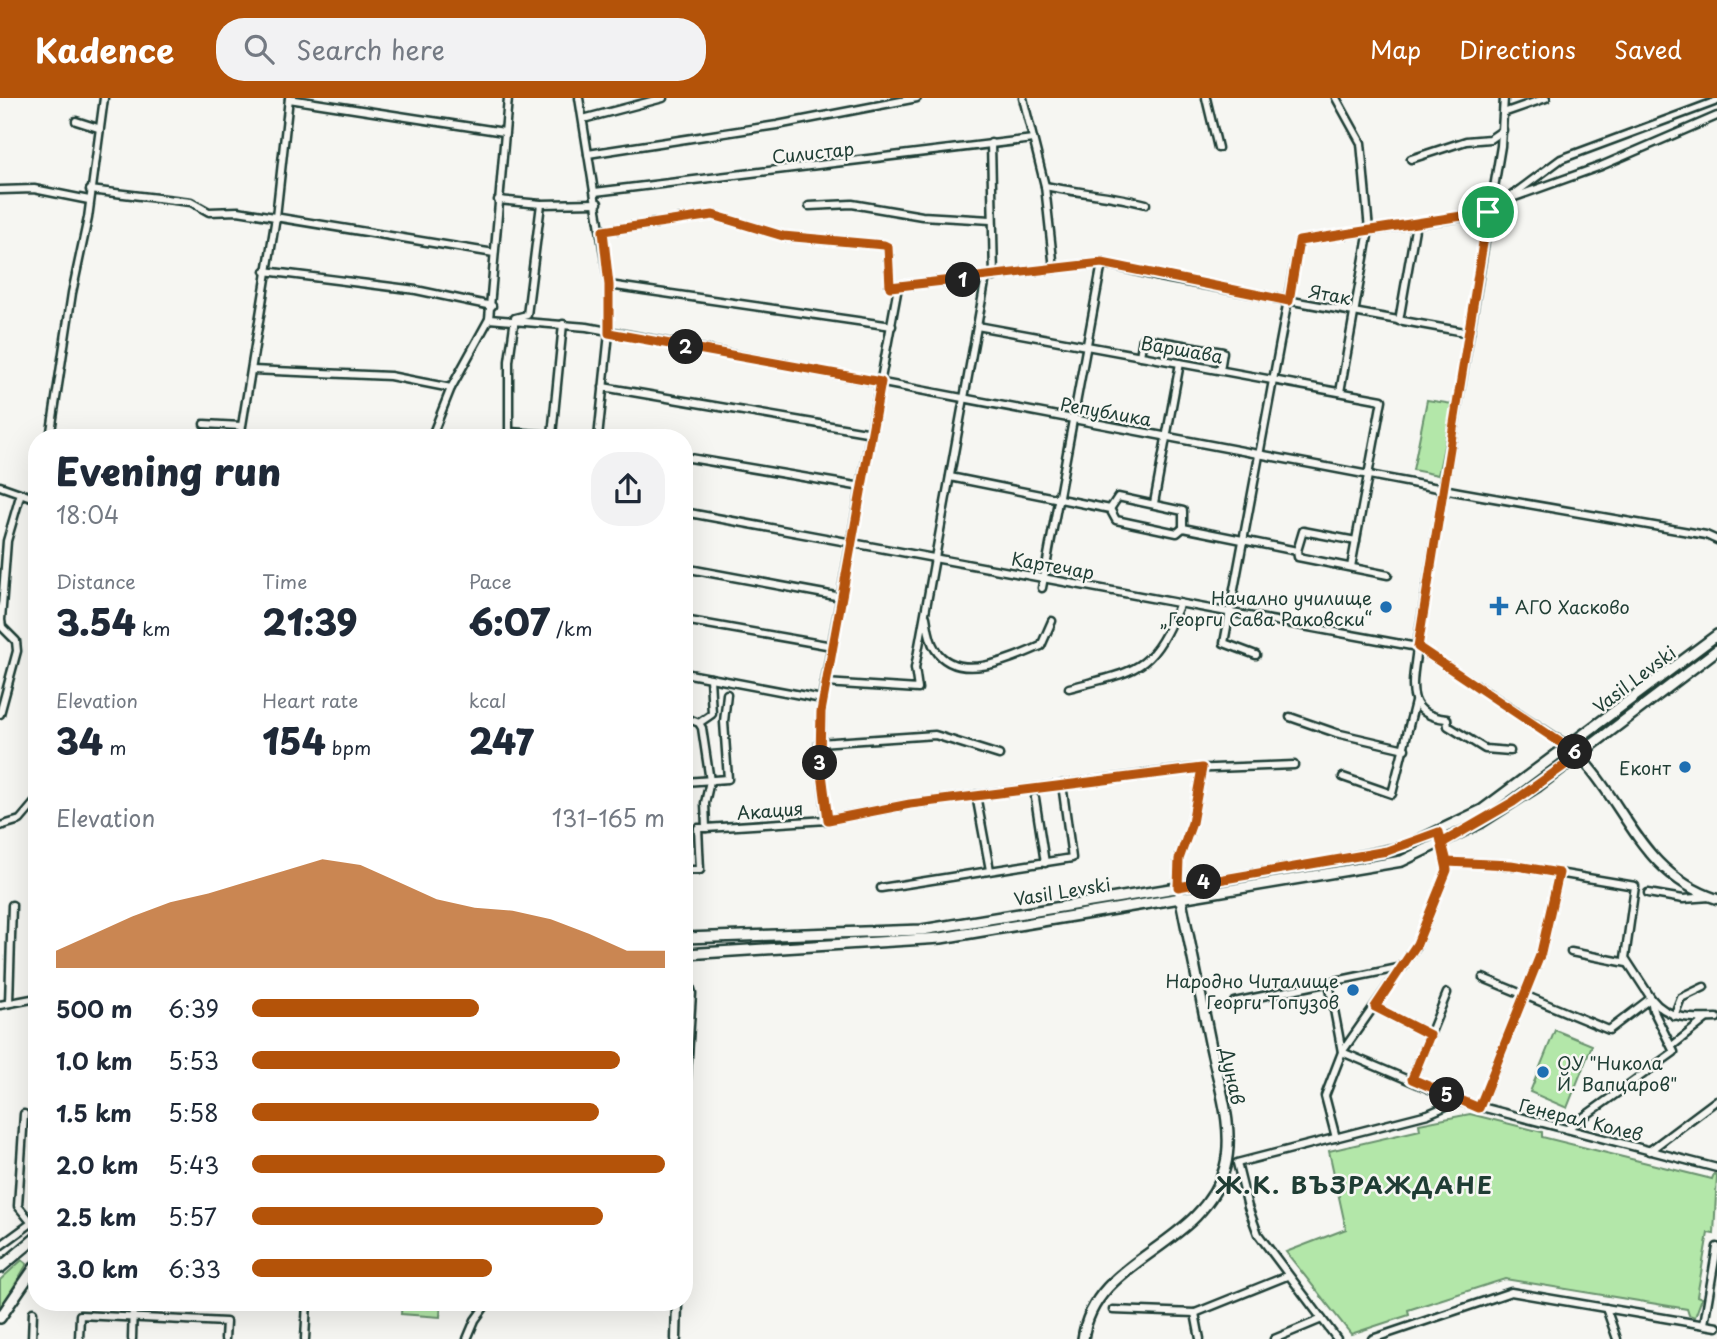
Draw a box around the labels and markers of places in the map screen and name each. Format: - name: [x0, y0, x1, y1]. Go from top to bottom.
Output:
- pin: [1458, 182, 1518, 242]
- pin: 1: [946, 262, 981, 298]
- pin: 2: [668, 330, 704, 364]
- place label: Начално училище „Георги Сава Раковски“: [1161, 584, 1373, 632]
- place label: АГО Хасково: [1515, 593, 1630, 620]
- marker: АГО Хасково: [1489, 596, 1509, 616]
- marker: Начално училище „Георги Сава Раковски“: [1378, 599, 1394, 615]
- pin: 6: [1558, 734, 1592, 770]
- pin: 3: [802, 746, 838, 780]
- place label: Еконт: [1619, 754, 1671, 781]
- marker: Еконт: [1677, 759, 1693, 775]
- pin: 4: [1186, 864, 1222, 900]
- place label: Народно Читалище Георги Топузов: [1165, 967, 1339, 1015]
- marker: Народно Читалище Георги Топузов: [1345, 982, 1361, 998]
- place label: ОУ "Никола Й. Вапцаров": [1557, 1049, 1677, 1097]
- marker: ОУ "Никола Й. Вапцаров": [1535, 1064, 1551, 1080]
- pin: 5: [1430, 1077, 1464, 1112]

